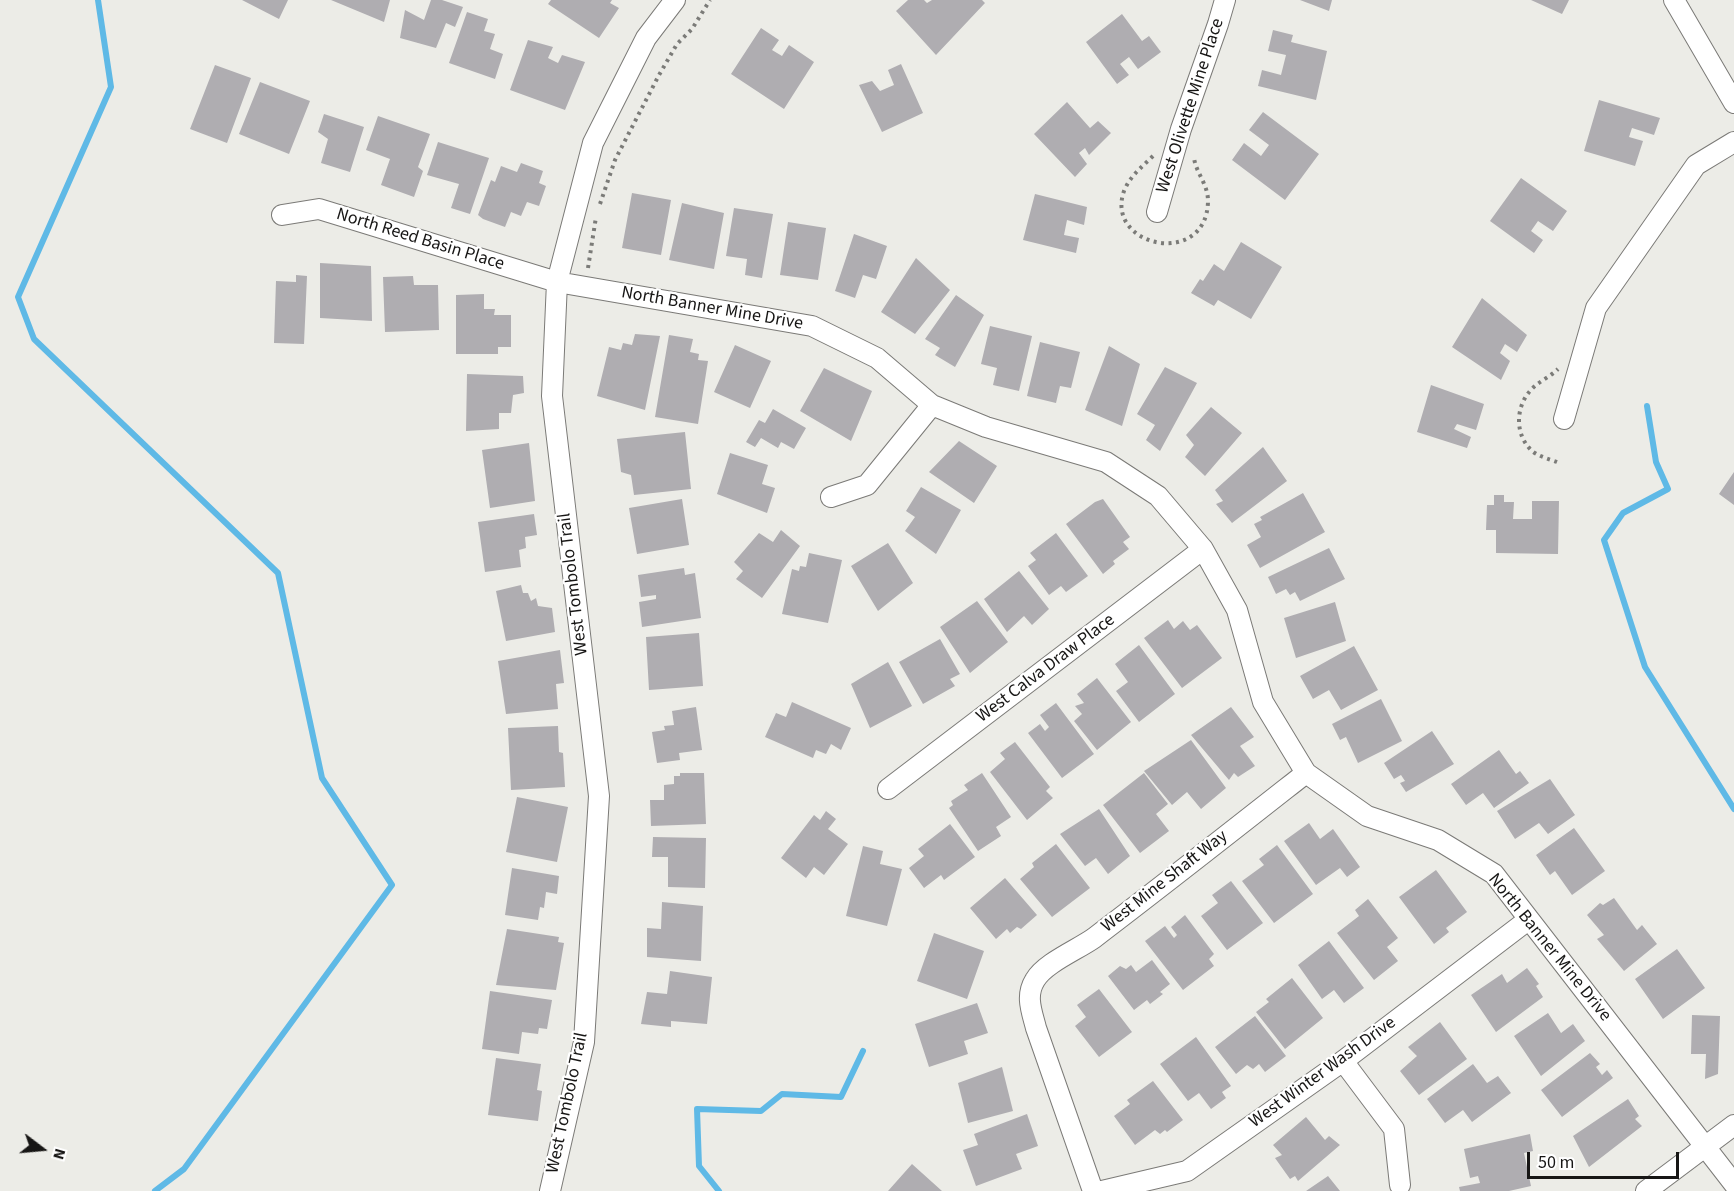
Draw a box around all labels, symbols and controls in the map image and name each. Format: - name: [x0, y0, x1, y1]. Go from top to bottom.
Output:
- street label: West Olivette Mine Place: [1153, 16, 1229, 196]
- street label: North Reed Basin Place: [333, 204, 507, 276]
- street label: North Banner Mine Drive: [619, 282, 805, 336]
- street label: West Tombolo Trail: [555, 511, 593, 657]
- street label: West Calva Draw Place: [973, 610, 1119, 728]
- street label: West Mine Shaft Way: [1098, 826, 1232, 938]
- street label: North Banner Mine Drive: [1483, 870, 1615, 1026]
- street label: West Winter Wash Drive: [1246, 1013, 1400, 1133]
- street label: West Tombolo Trail: [543, 1031, 593, 1175]
- north arrow: [12, 1119, 72, 1179]
- scale bar: [1530, 1140, 1682, 1178]
- text: N: [47, 1146, 71, 1162]
- text: 50 m: [1538, 1150, 1574, 1175]

